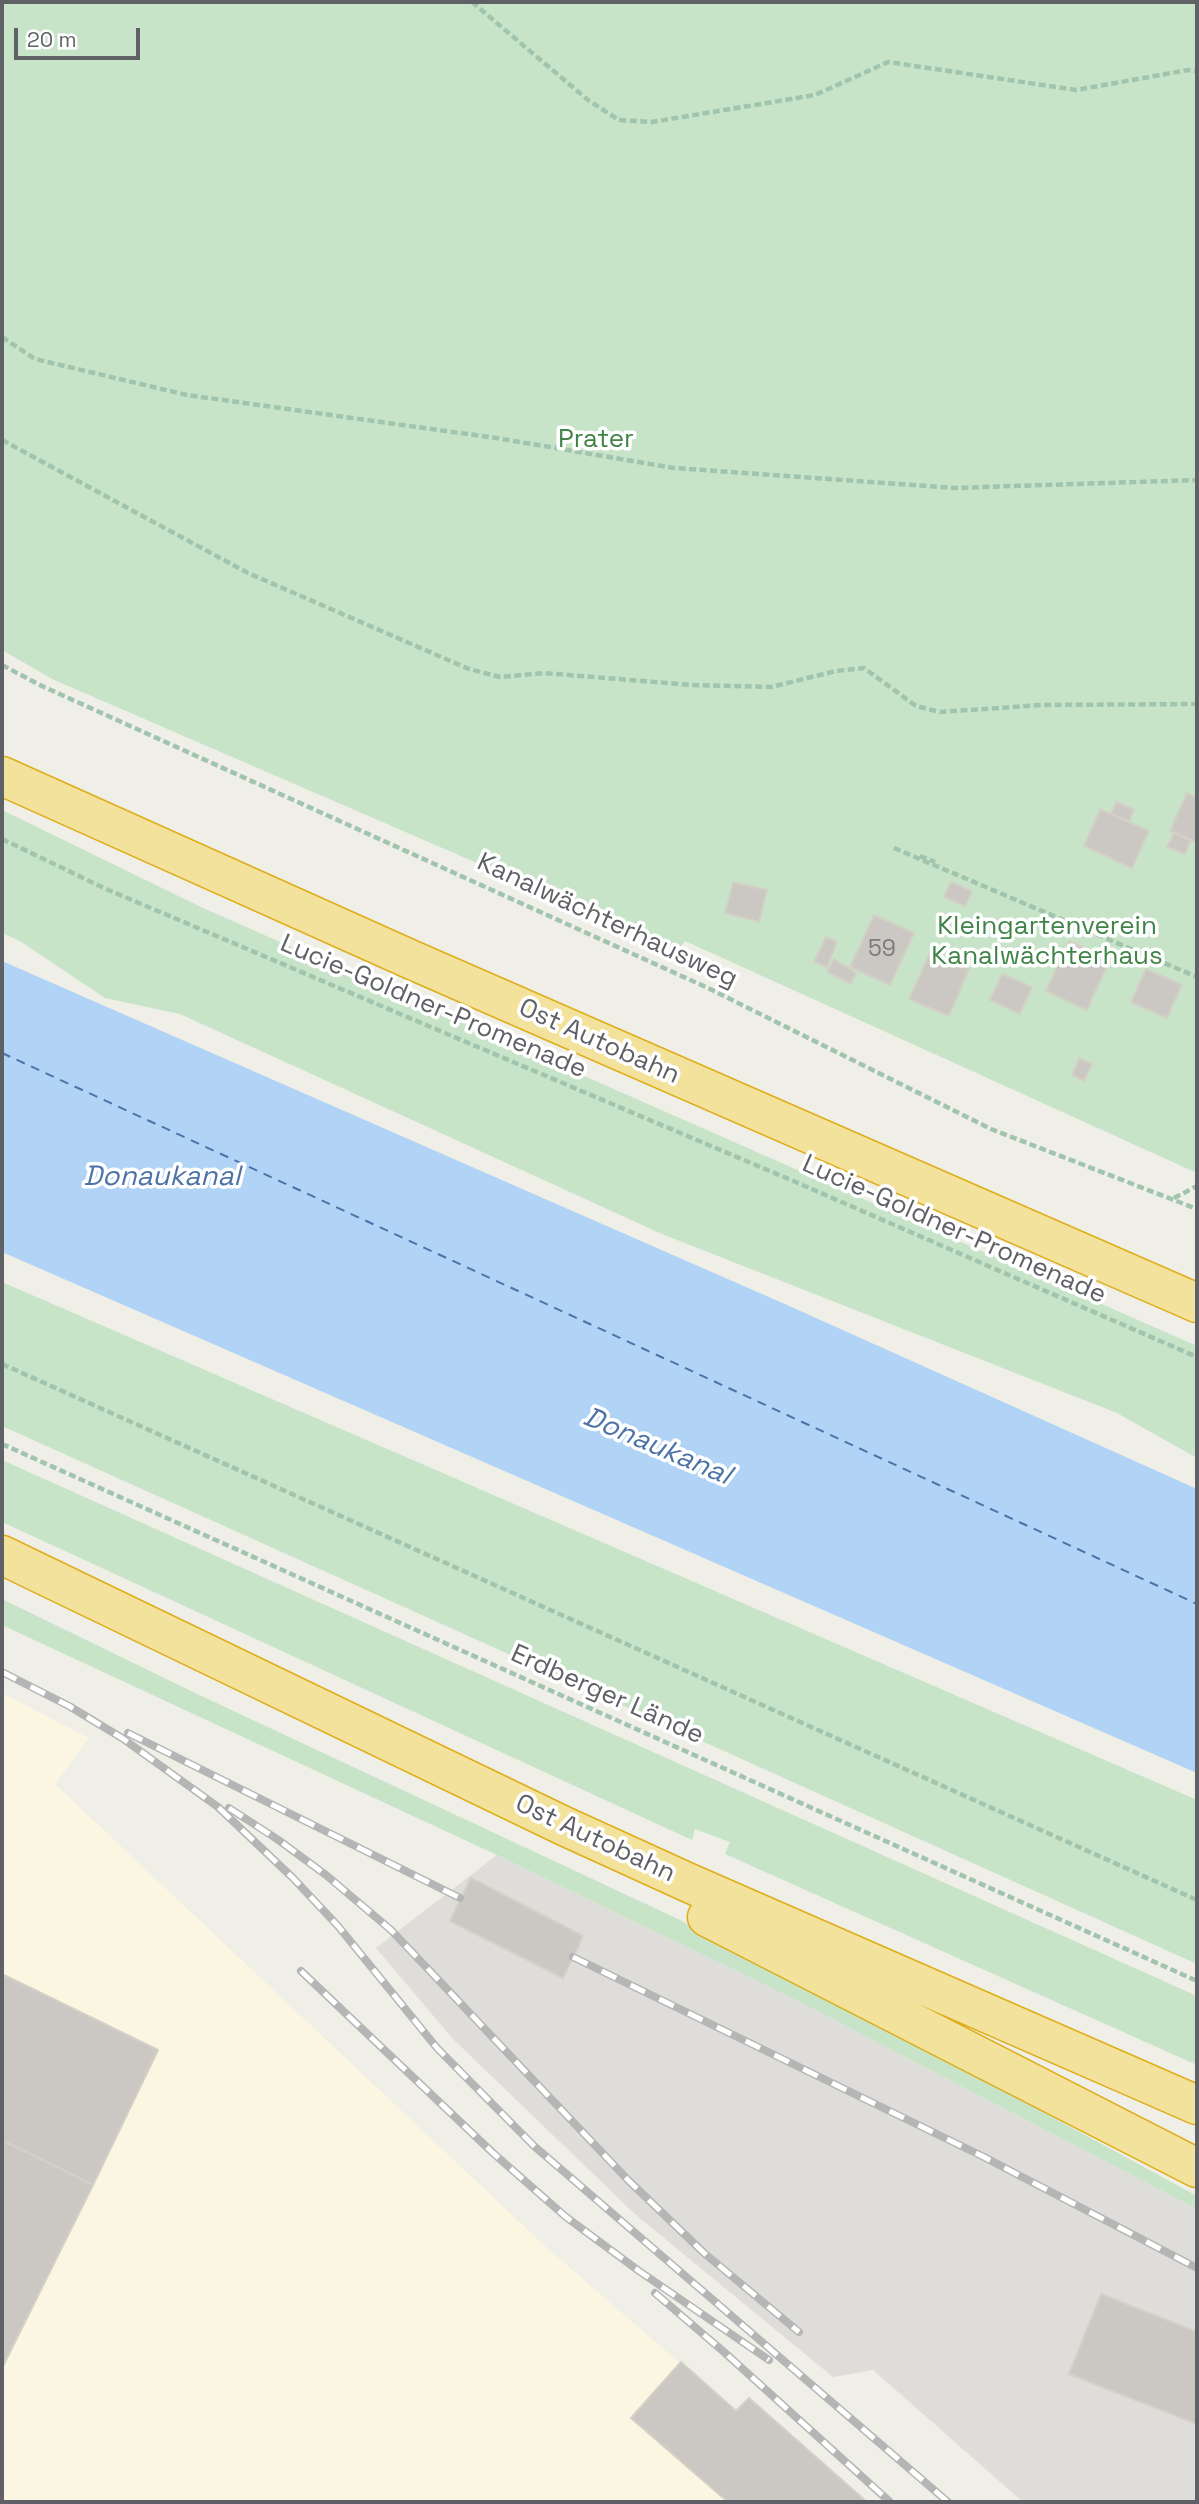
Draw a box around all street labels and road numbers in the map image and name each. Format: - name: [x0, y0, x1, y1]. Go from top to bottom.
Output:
- street label: Kanalwächterhausweg: [472, 847, 742, 995]
- street label: Lucie-Goldner-Promenade: [275, 928, 591, 1086]
- street label: Ost Autobahn: [514, 993, 684, 1091]
- street label: Lucie-Goldner-Promenade: [797, 1149, 1111, 1311]
- street label: Erdberger Lände: [506, 1638, 708, 1752]
- street label: Ost Autobahn: [510, 1788, 680, 1890]

